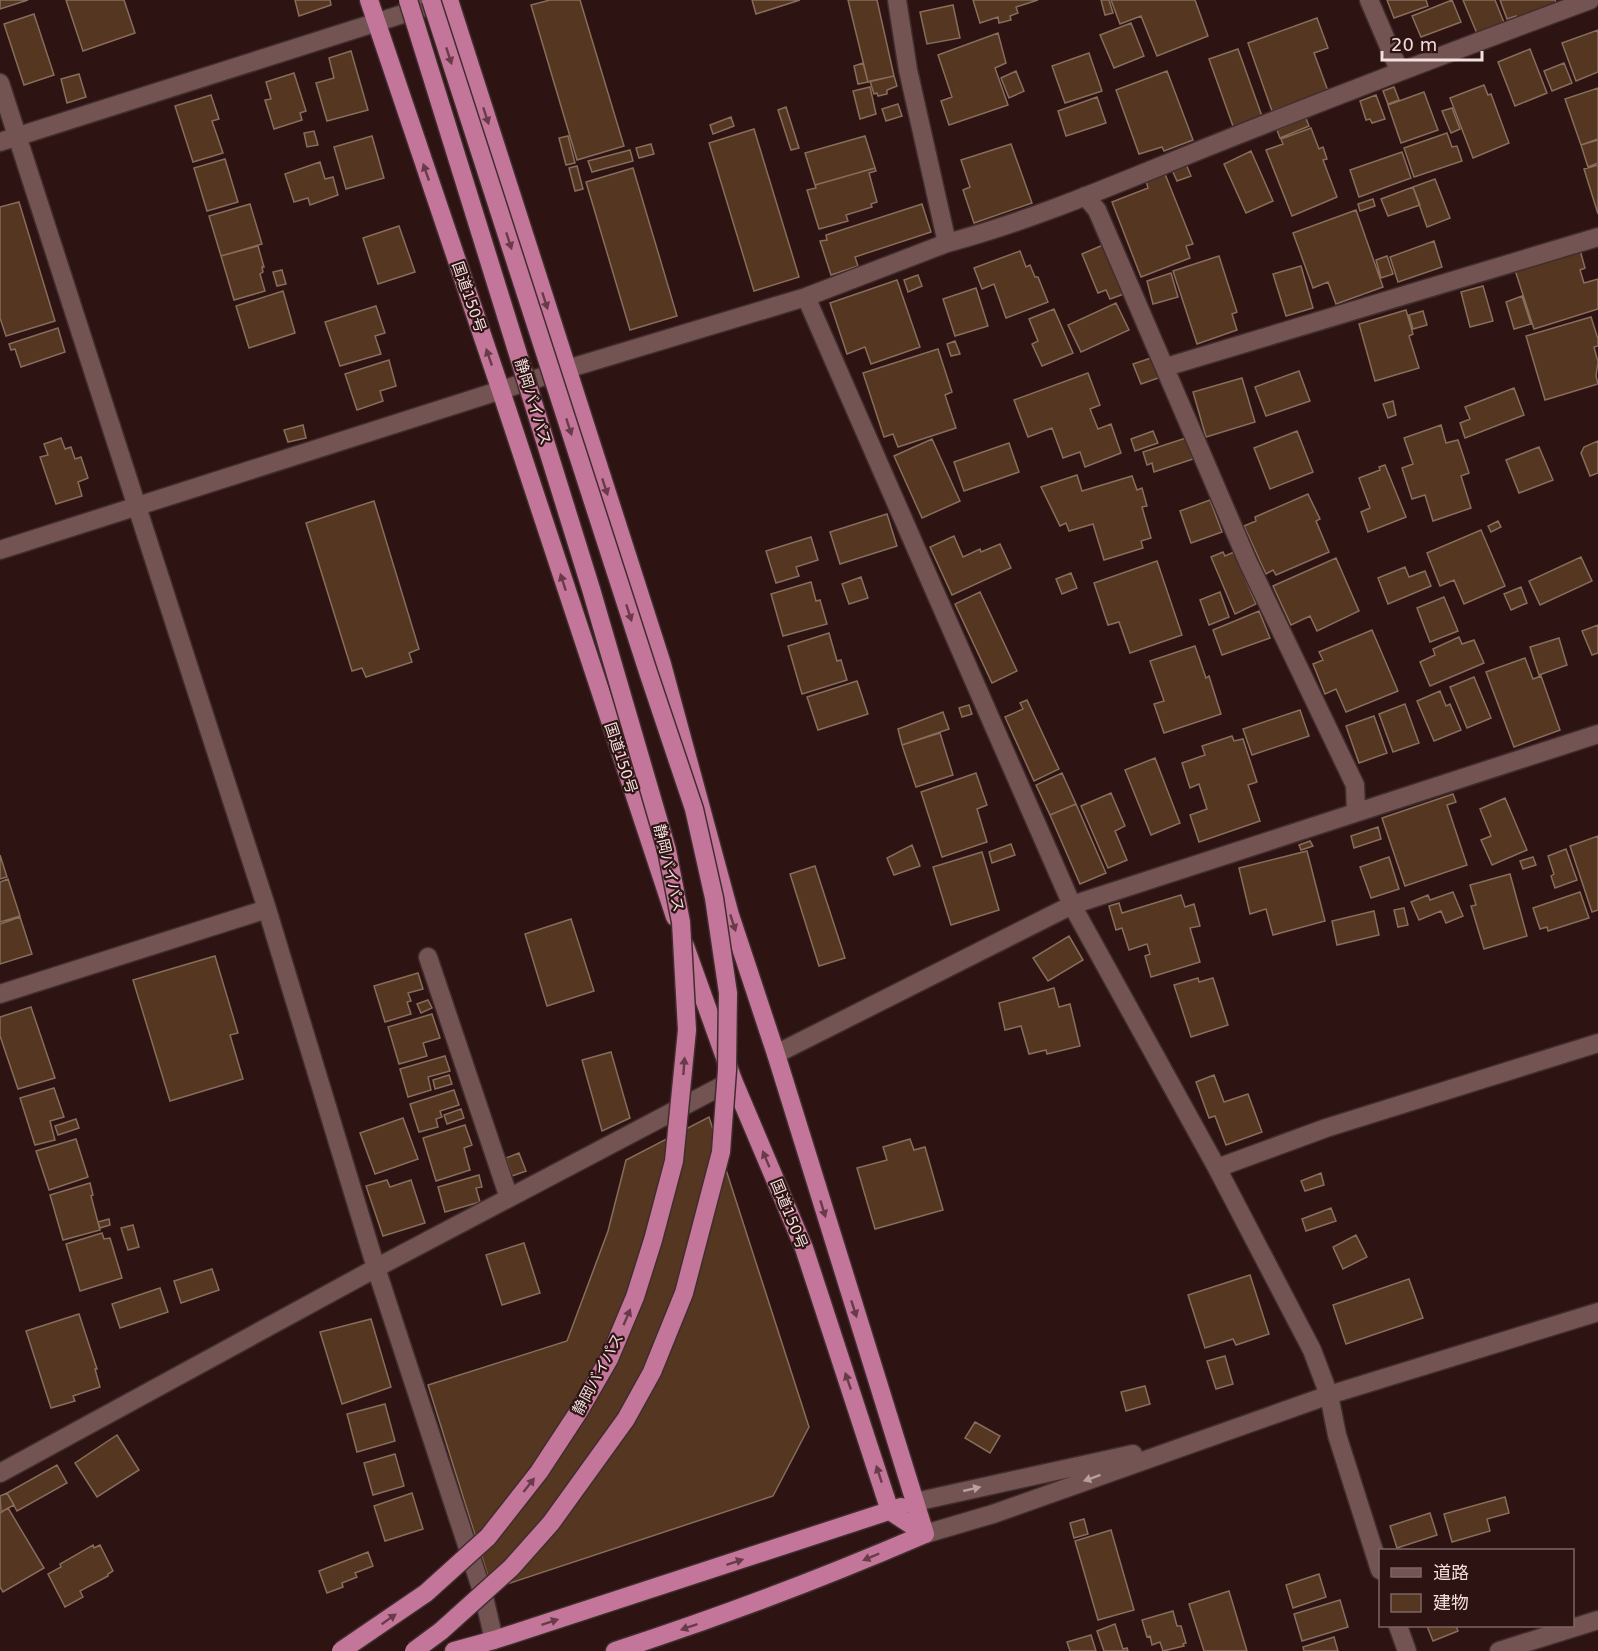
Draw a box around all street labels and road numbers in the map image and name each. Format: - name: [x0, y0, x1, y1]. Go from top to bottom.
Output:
- street label: 国道150号: [449, 259, 489, 335]
- street label: 静岡バイパス: [511, 356, 555, 448]
- street label: 国道150号: [601, 720, 641, 796]
- street label: 静岡バイパス: [650, 822, 688, 914]
- street label: 国道150号: [767, 1176, 811, 1252]
- street label: 静岡バイパス: [569, 1330, 627, 1418]

